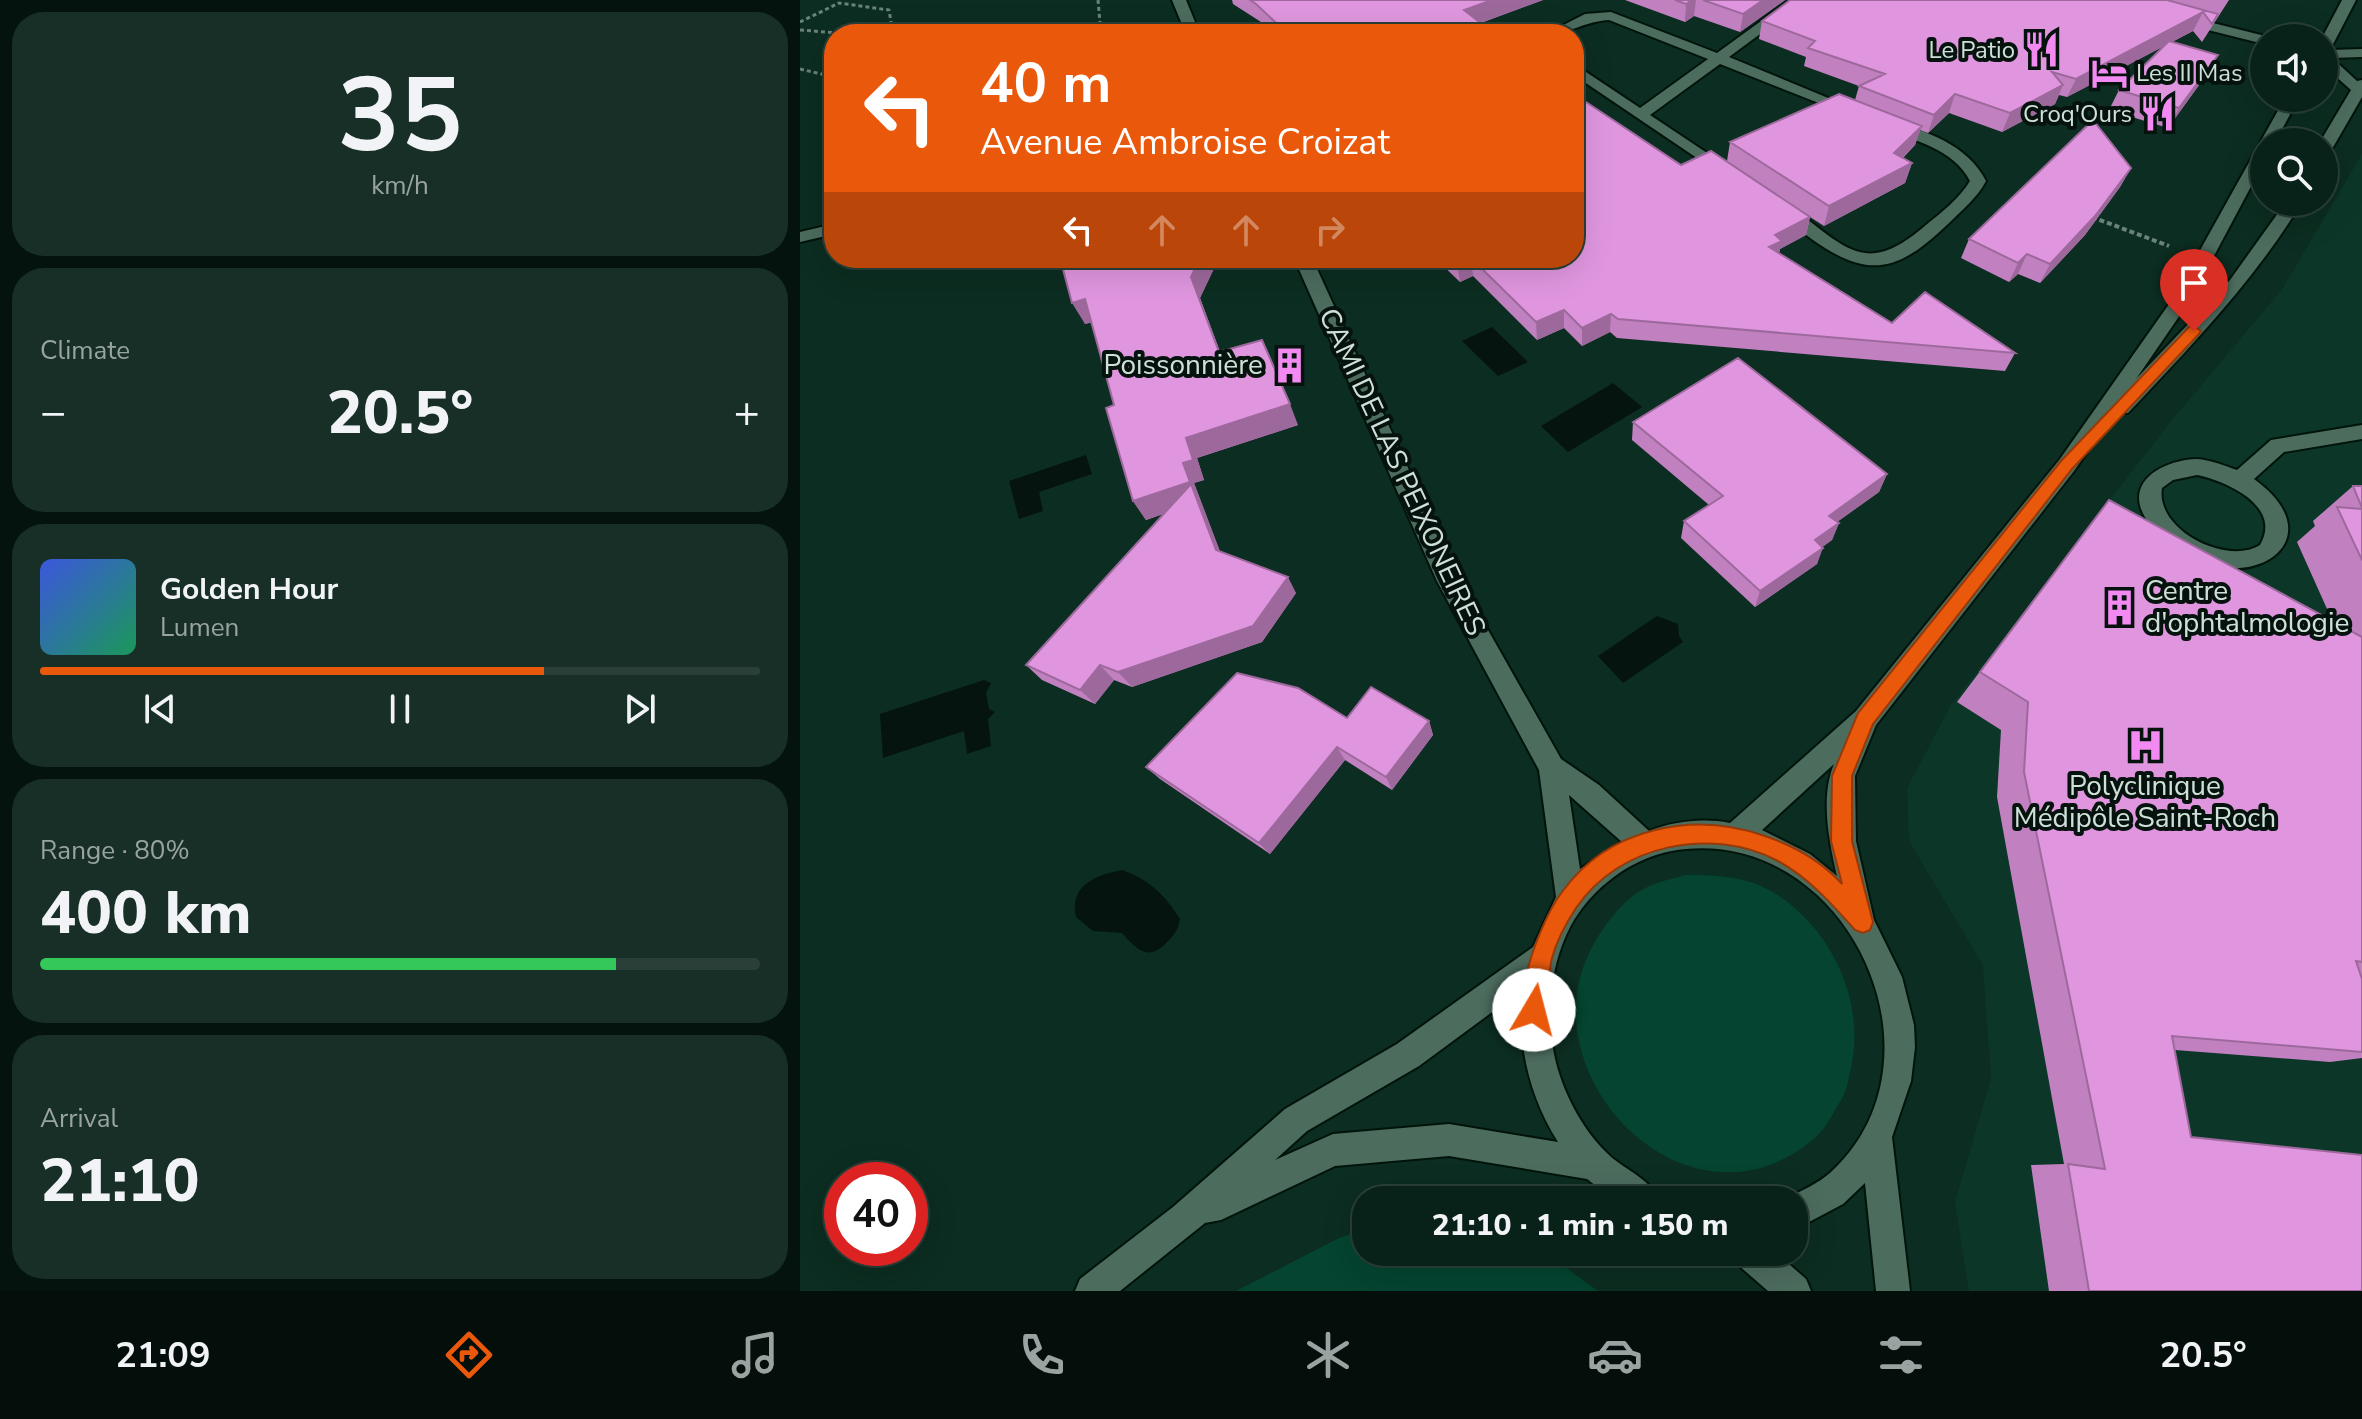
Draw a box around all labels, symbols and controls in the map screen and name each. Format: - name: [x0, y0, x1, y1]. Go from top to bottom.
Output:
- map controls: [2250, 24, 2338, 216]
- button: sound: [2250, 24, 2338, 112]
- restaurant icon: Le Patio: [2022, 31, 2060, 69]
- place label: Le Patio: [1929, 34, 2015, 66]
- text: 35: [338, 45, 462, 187]
- text: 40 m: [980, 45, 1111, 122]
- hotel icon: Les II Mas: [2091, 54, 2129, 92]
- icon: left: [848, 56, 952, 160]
- place label: Les II Mas: [2136, 57, 2243, 89]
- restaurant icon: Croq'Ours: [2139, 95, 2177, 133]
- place label: Croq'Ours: [2023, 98, 2132, 130]
- text: Avenue Ambroise Croizat: [980, 118, 1390, 167]
- button: search: [2250, 128, 2338, 216]
- text: km/h: [371, 168, 429, 203]
- icon: left: [1056, 208, 1100, 252]
- icon: ahead: [1140, 208, 1184, 252]
- icon: ahead: [1224, 208, 1268, 252]
- icon: right: [1308, 208, 1352, 252]
- pin: [2160, 249, 2228, 331]
- icon: arrive: [2172, 261, 2216, 305]
- street label: CAMI DE LAS PEIXONEIRES: [1309, 302, 1495, 642]
- text: Climate: [40, 333, 130, 368]
- place label: Poissonnière: [1103, 346, 1263, 384]
- building icon: Poissonnière: [1270, 346, 1308, 384]
- text: 20.5°: [327, 372, 473, 454]
- text: −: [40, 383, 66, 443]
- text: +: [734, 383, 760, 443]
- text: Golden Hour: [160, 569, 338, 610]
- place label: Centre d'ophtalmologie: [2145, 572, 2349, 642]
- building icon: Centre d'ophtalmologie: [2100, 588, 2138, 626]
- text: Lumen: [160, 610, 239, 645]
- icon: previous: [138, 687, 182, 731]
- icon: pause: [378, 687, 422, 731]
- icon: next: [618, 687, 662, 731]
- hospital icon: Polyclinique Médipôle Saint-Roch: [2126, 727, 2164, 765]
- place label: Polyclinique Médipôle Saint-Roch: [2014, 767, 2276, 837]
- text: Range · 80%: [40, 833, 190, 868]
- text: 400 km: [40, 872, 252, 954]
- position arrow: [1492, 968, 1576, 1052]
- text: Arrival: [40, 1101, 118, 1136]
- text: 21:10: [40, 1140, 200, 1222]
- speed limit sign: 40: [824, 1162, 928, 1266]
- text: 21:10 · 1 min · 150 m: [1432, 1205, 1728, 1246]
- icon: directions: [441, 1327, 497, 1383]
- icon: music: [727, 1327, 783, 1383]
- icon: phone: [1014, 1327, 1070, 1383]
- icon: climate: [1300, 1327, 1356, 1383]
- icon: car: [1587, 1327, 1643, 1383]
- icon: filters: [1873, 1327, 1929, 1383]
- text: 21:09: [115, 1331, 211, 1380]
- text: 20.5°: [2159, 1331, 2247, 1380]

